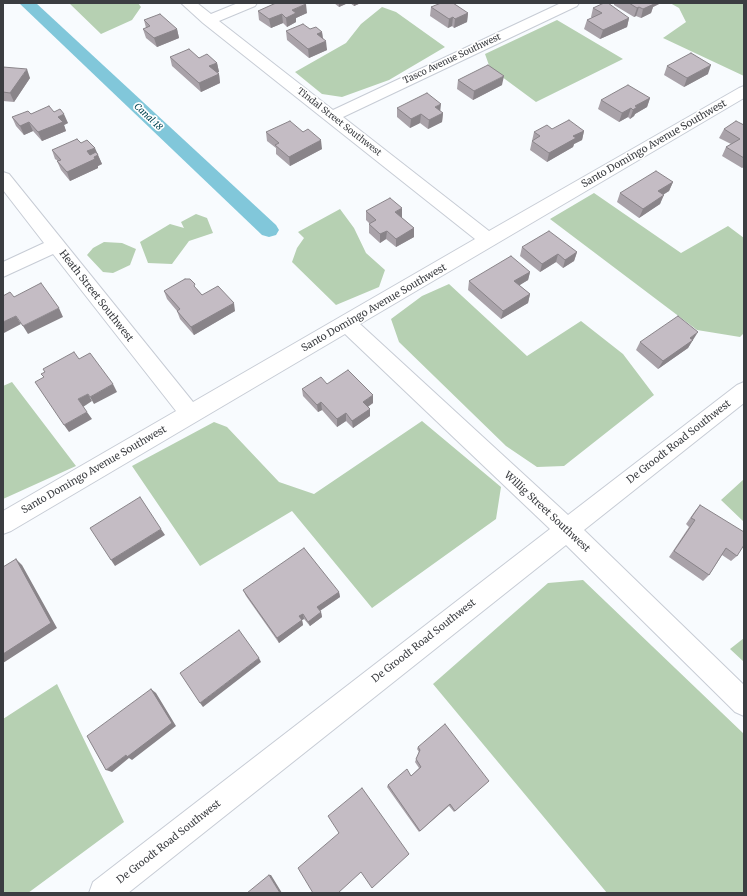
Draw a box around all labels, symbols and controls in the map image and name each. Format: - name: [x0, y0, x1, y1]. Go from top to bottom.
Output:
- street label: Tasco Avenue Southwest: [401, 32, 503, 86]
- street label: Tindal Street Southwest: [295, 86, 383, 158]
- street label: Santo Domingo Avenue Southwest: [579, 97, 729, 191]
- water label: Canal 18: [132, 101, 164, 133]
- street label: Heath Street Southwest: [56, 248, 136, 344]
- street label: Santo Domingo Avenue Southwest: [299, 261, 449, 355]
- street label: De Groodt Road Southwest: [625, 398, 733, 486]
- street label: Santo Domingo Avenue Southwest: [19, 423, 169, 517]
- street label: Willig Street Southwest: [502, 469, 592, 555]
- street label: De Groodt Road Southwest: [370, 597, 478, 685]
- street label: De Groodt Road Southwest: [115, 798, 223, 886]

